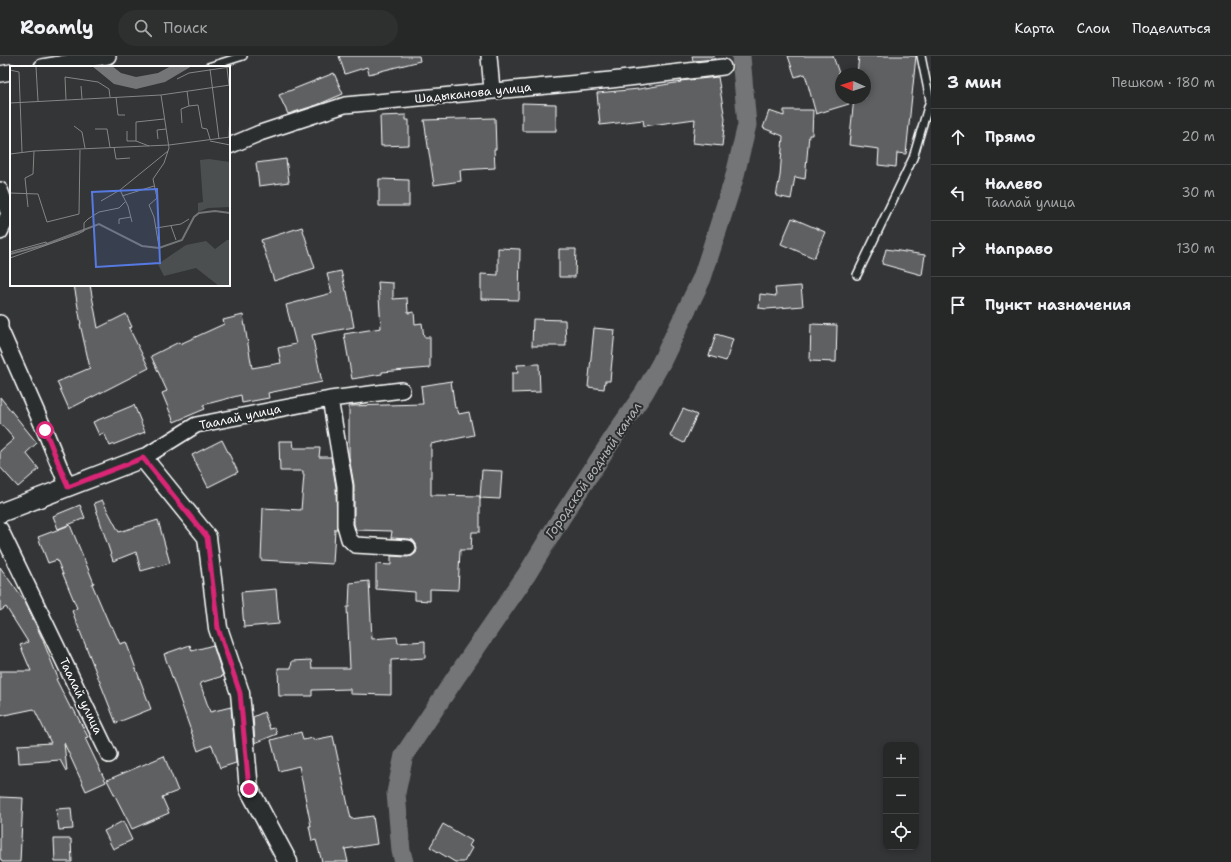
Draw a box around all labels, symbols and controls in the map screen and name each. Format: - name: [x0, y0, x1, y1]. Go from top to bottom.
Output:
- search box: [118, 10, 398, 46]
- text: Roamly: [20, 15, 94, 40]
- icon: search: [132, 17, 154, 39]
- text: Поиск: [164, 18, 207, 38]
- text: Карта: [1014, 19, 1055, 37]
- text: Слои: [1077, 19, 1110, 37]
- text: Поделиться: [1132, 19, 1211, 37]
- inset map: [10, 66, 230, 286]
- north arrow: [835, 68, 871, 104]
- text: 3 мин: [947, 71, 1002, 93]
- text: Пешком · 180 m: [1112, 74, 1215, 91]
- street label: Шадыканова улица: [414, 79, 533, 107]
- icon: ahead: [947, 126, 969, 148]
- text: Прямо: [985, 127, 1035, 147]
- text: 20 m: [1182, 128, 1215, 145]
- text: Налево: [985, 174, 1043, 194]
- icon: left: [947, 182, 969, 204]
- text: 30 m: [1181, 184, 1215, 201]
- text: Таалай улица: [985, 194, 1075, 211]
- icon: right: [947, 238, 969, 260]
- text: Направо: [985, 239, 1053, 259]
- text: 130 m: [1177, 240, 1215, 257]
- icon: arrive: [947, 294, 969, 316]
- text: Пункт назначения: [985, 295, 1131, 315]
- water label: Городской водный канал: [541, 399, 645, 542]
- street label: Таалай улица: [198, 400, 283, 433]
- route start: [36, 421, 54, 439]
- street label: Таалай улица: [56, 655, 107, 737]
- map controls: [883, 742, 919, 850]
- button: +: [883, 742, 919, 778]
- button: −: [883, 778, 919, 814]
- route end: [240, 780, 258, 798]
- button: locate: [883, 814, 919, 850]

